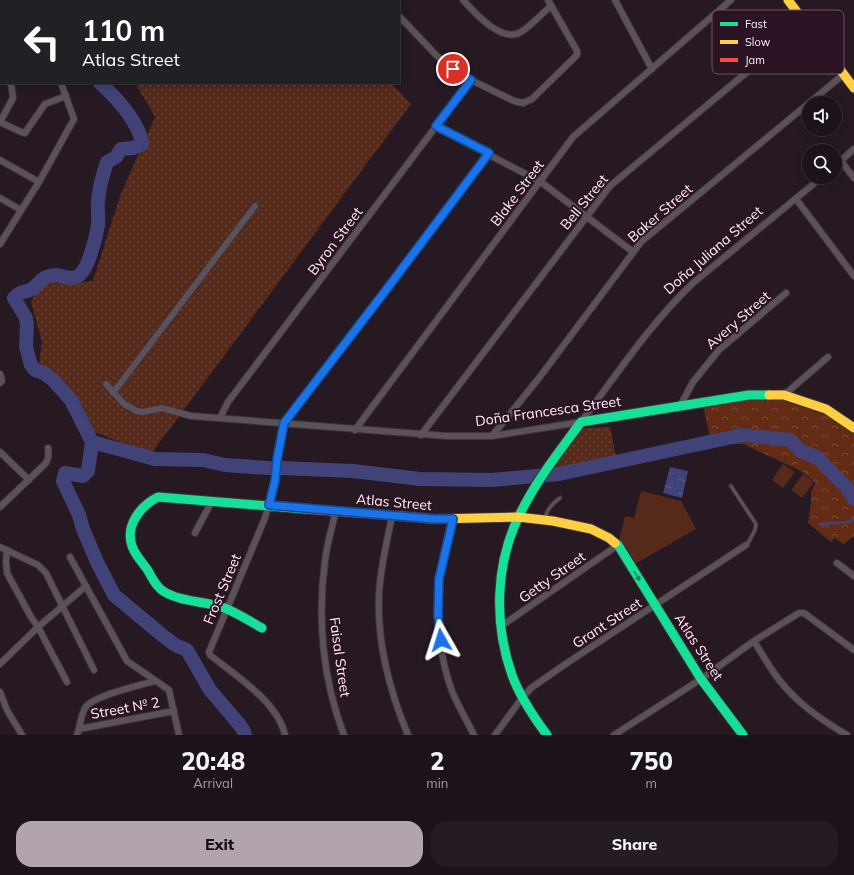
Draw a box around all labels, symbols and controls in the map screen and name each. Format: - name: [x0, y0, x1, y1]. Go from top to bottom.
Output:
- legend: [712, 10, 844, 74]
- text: 110 m: [82, 13, 165, 48]
- icon: left: [16, 16, 68, 68]
- text: Fast: [745, 17, 767, 31]
- text: Slow: [745, 35, 771, 49]
- text: Atlas Street: [82, 48, 180, 71]
- pin: [436, 52, 470, 86]
- text: Jam: [745, 53, 765, 67]
- icon: arrive: [442, 58, 464, 80]
- map controls: [802, 96, 842, 184]
- button: sound: [802, 96, 842, 136]
- button: search: [802, 144, 842, 184]
- street label: Blake Street: [486, 156, 548, 230]
- street label: Bell Street: [556, 171, 612, 233]
- street label: Baker Street: [624, 180, 696, 246]
- street label: Doña Juliana Street: [660, 202, 766, 298]
- street label: Byron Street: [304, 203, 366, 279]
- street label: Avery Street: [702, 287, 774, 353]
- street label: Doña Francesca Street: [474, 392, 622, 430]
- street label: Atlas Street: [355, 490, 433, 514]
- street label: Getty Street: [515, 547, 589, 607]
- street label: Frost Street: [199, 551, 245, 627]
- one-way arrow: [633, 570, 640, 582]
- street label: Grant Street: [569, 594, 645, 652]
- street label: Atlas Street: [671, 610, 727, 684]
- street label: Faisal Street: [325, 616, 355, 698]
- position arrow: [420, 619, 462, 661]
- street label: Street № 2: [89, 693, 161, 723]
- text: 20:48: [181, 746, 245, 776]
- text: 2: [430, 746, 445, 776]
- text: 750: [630, 746, 673, 776]
- text: Arrival: [193, 775, 233, 791]
- text: min: [426, 775, 448, 791]
- text: m: [645, 775, 657, 791]
- button: Exit: [16, 821, 423, 867]
- button: Share: [431, 821, 838, 867]

